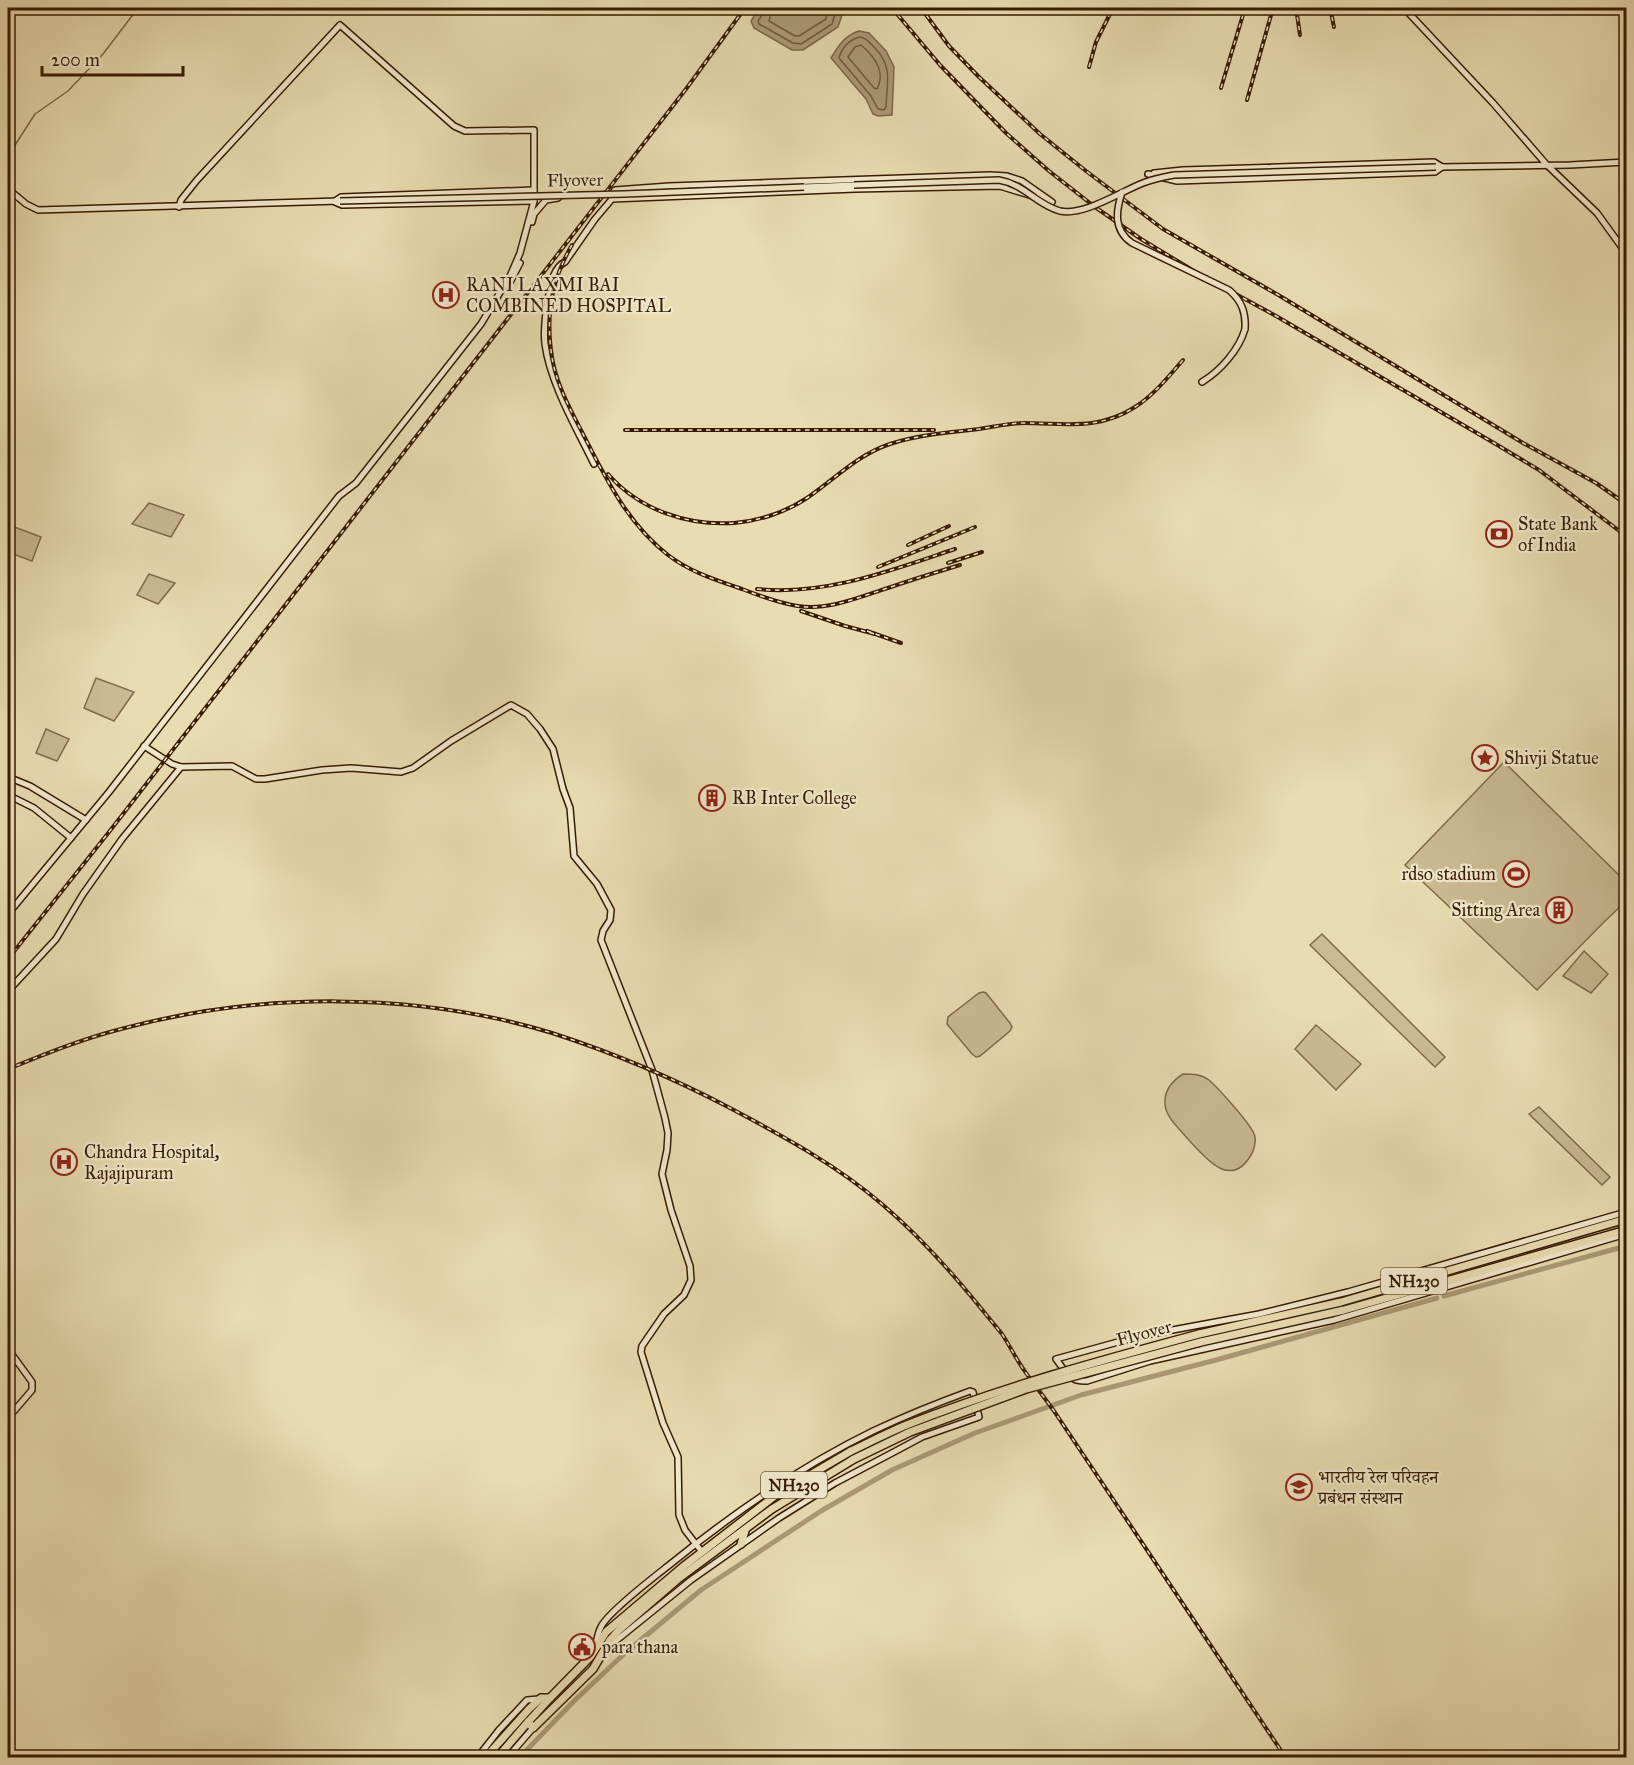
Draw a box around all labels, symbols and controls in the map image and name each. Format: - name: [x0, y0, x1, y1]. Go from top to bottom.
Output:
- scale bar: [42, 39, 183, 77]
- text: 200 m: [51, 49, 100, 71]
- street label: Flyover: [547, 169, 604, 191]
- place label: RANI LAXMI BAI COMBINED HOSPITAL: [466, 274, 672, 317]
- hospital icon: RANI LAXMI BAI COMBINED HOSPITAL: [431, 280, 461, 310]
- place label: State Bank of India: [1518, 513, 1598, 556]
- bank icon: State Bank of India: [1484, 519, 1514, 549]
- place icon: Shivji Statue: [1470, 743, 1500, 773]
- place label: Shivji Statue: [1504, 747, 1599, 769]
- building icon: RB Inter College: [697, 783, 727, 813]
- place label: RB Inter College: [732, 787, 857, 810]
- sports icon: rdso stadium: [1501, 859, 1531, 889]
- place label: rdso stadium: [1402, 863, 1496, 885]
- building icon: Sitting Area: [1544, 895, 1574, 925]
- place label: Sitting Area: [1451, 899, 1540, 922]
- place label: Chandra Hospital, Rajajipuram: [84, 1141, 220, 1184]
- hospital icon: Chandra Hospital, Rajajipuram: [49, 1147, 79, 1177]
- road number: NH230: [1381, 1268, 1447, 1294]
- street label: Flyover: [1114, 1315, 1174, 1351]
- place label: भारतीय रेल परिवहन प्रबंधन संस्थान: [1317, 1466, 1439, 1509]
- road number: NH230: [761, 1472, 827, 1498]
- school or university icon: भारतीय रेल परिवहन प्रबंधन संस्थान: [1284, 1472, 1314, 1502]
- public building icon: para thana: [567, 1632, 597, 1662]
- place label: para thana: [601, 1636, 679, 1658]

